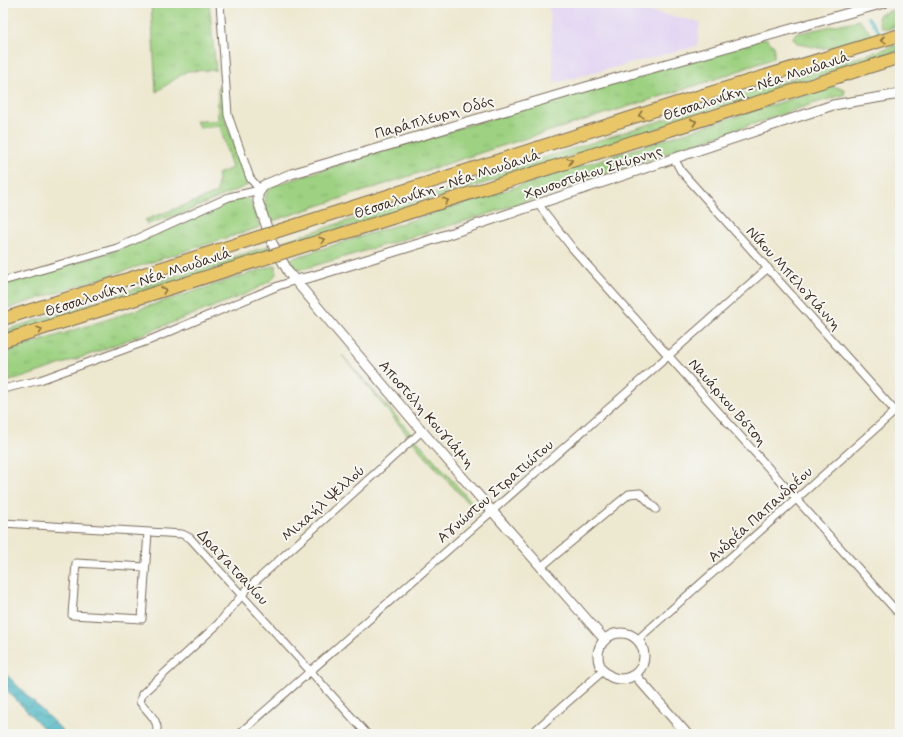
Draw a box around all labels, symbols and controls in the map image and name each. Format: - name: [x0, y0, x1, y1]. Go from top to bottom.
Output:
- one-way arrow: [879, 35, 886, 44]
- street label: Θεσσαλονίκη - Νέα Μουδανιά: [661, 47, 853, 127]
- street label: Παράπλευρη Οδός: [372, 91, 497, 145]
- one-way arrow: [638, 110, 645, 119]
- one-way arrow: [690, 118, 697, 127]
- street label: Χρυσοστόμου Σμύρνης: [522, 141, 665, 205]
- street label: Θεσσαλονίκη - Νέα Μουδανιά: [352, 145, 544, 225]
- one-way arrow: [566, 158, 573, 166]
- one-way arrow: [443, 197, 450, 206]
- street label: Νίκου Μπελογιάννη: [741, 222, 846, 335]
- one-way arrow: [319, 236, 326, 245]
- street label: Θεσσαλονίκη - Νέα Μουδανιά: [43, 243, 235, 323]
- one-way arrow: [160, 286, 167, 295]
- one-way arrow: [37, 326, 44, 334]
- street label: Ναυάρχου Βότση: [684, 355, 771, 451]
- street label: Αποστόλη Κουγιάμη: [374, 356, 479, 473]
- street label: Αγνώστου Στρατιώτου: [433, 435, 558, 548]
- street label: Μιχαήλ Ψελλού: [278, 461, 370, 547]
- street label: Ανδρέα Παπανδρέου: [704, 462, 817, 567]
- street label: Δραγατσανίου: [192, 526, 273, 610]

